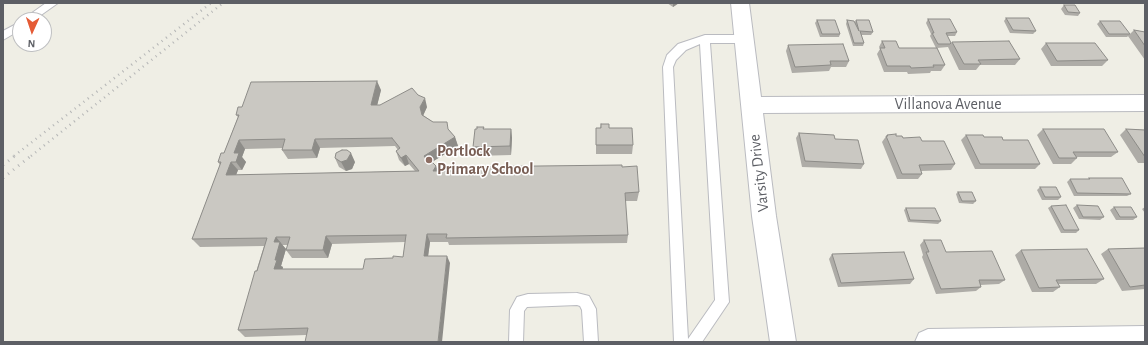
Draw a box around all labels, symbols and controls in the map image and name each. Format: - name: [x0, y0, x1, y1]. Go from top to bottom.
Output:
- north arrow: [12, 12, 52, 52]
- text: N: [27, 38, 36, 49]
- street label: Villanova Avenue: [894, 94, 1002, 114]
- street label: Varsity Drive: [745, 133, 773, 213]
- place label: Portlock Primary School: [437, 141, 534, 179]
- marker: Portlock Primary School: [424, 155, 434, 165]

